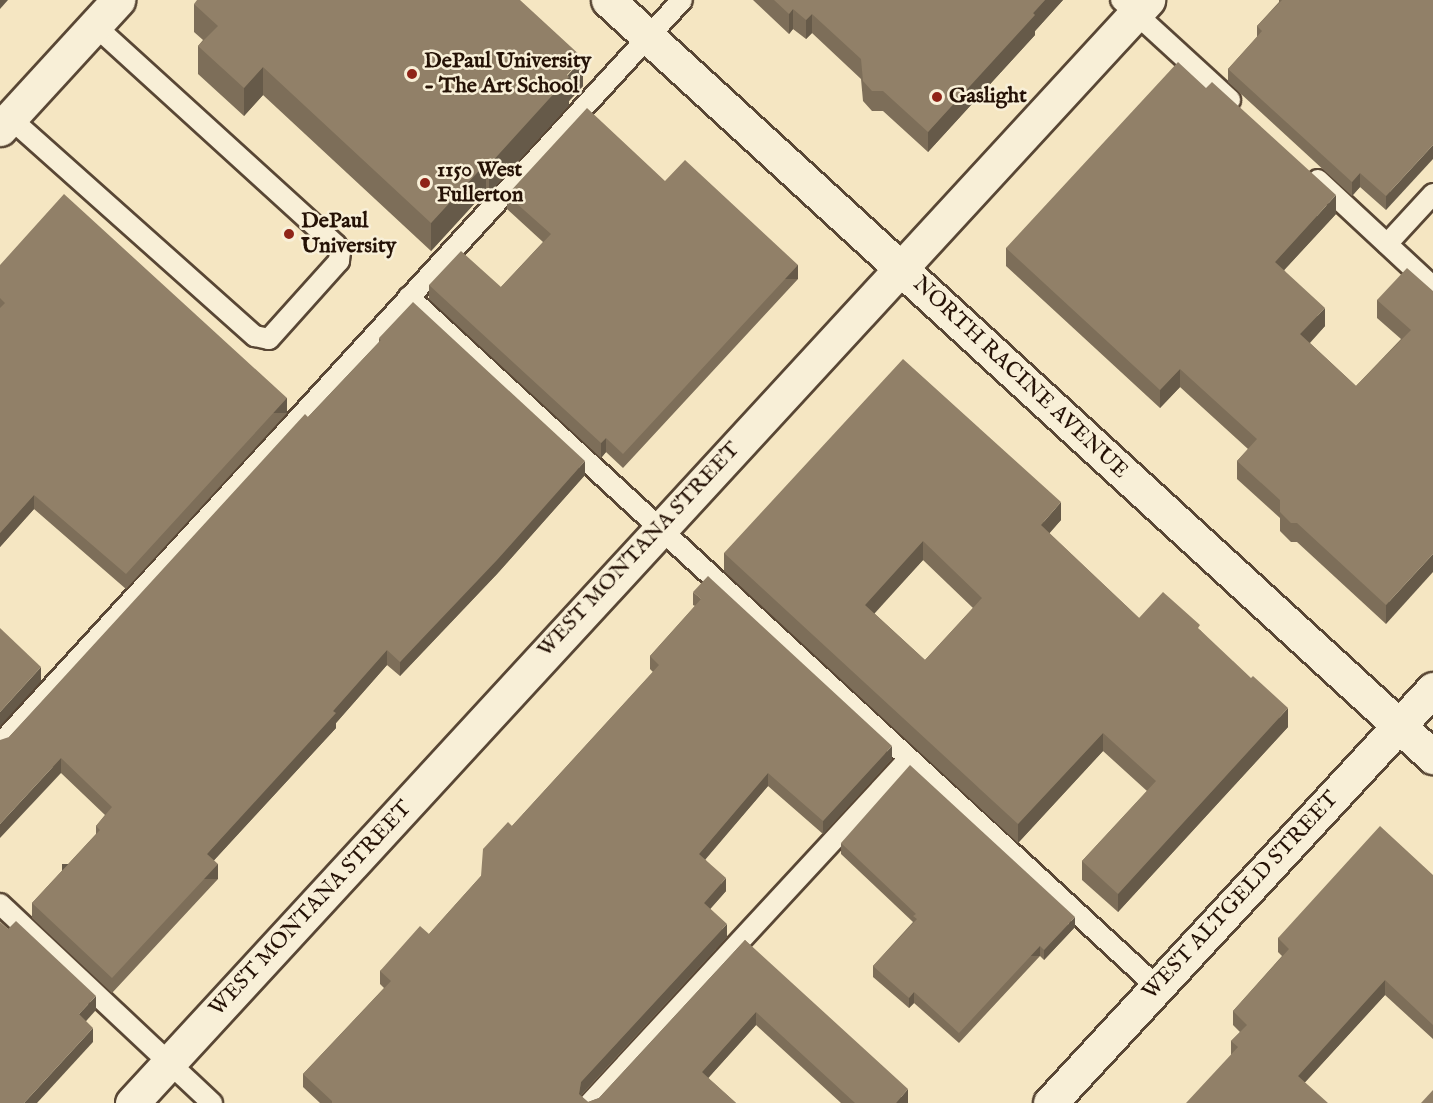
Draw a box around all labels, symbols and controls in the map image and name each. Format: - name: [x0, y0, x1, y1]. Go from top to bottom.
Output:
- place label: DePaul University - The Art School: [424, 48, 591, 100]
- marker: DePaul University - The Art School: [405, 67, 419, 81]
- place label: Gaslight: [949, 84, 1027, 110]
- marker: Gaslight: [930, 90, 944, 104]
- place label: 1150 West Fullerton: [437, 157, 523, 208]
- marker: 1150 West Fullerton: [418, 176, 432, 190]
- place label: DePaul University: [301, 208, 396, 260]
- marker: DePaul University: [282, 227, 296, 241]
- street label: NORTH RACINE AVENUE: [907, 271, 1133, 485]
- street label: WEST MONTANA STREET: [532, 437, 746, 663]
- street label: WEST ALTGELD STREET: [1137, 786, 1345, 1006]
- street label: WEST MONTANA STREET: [204, 796, 418, 1022]

